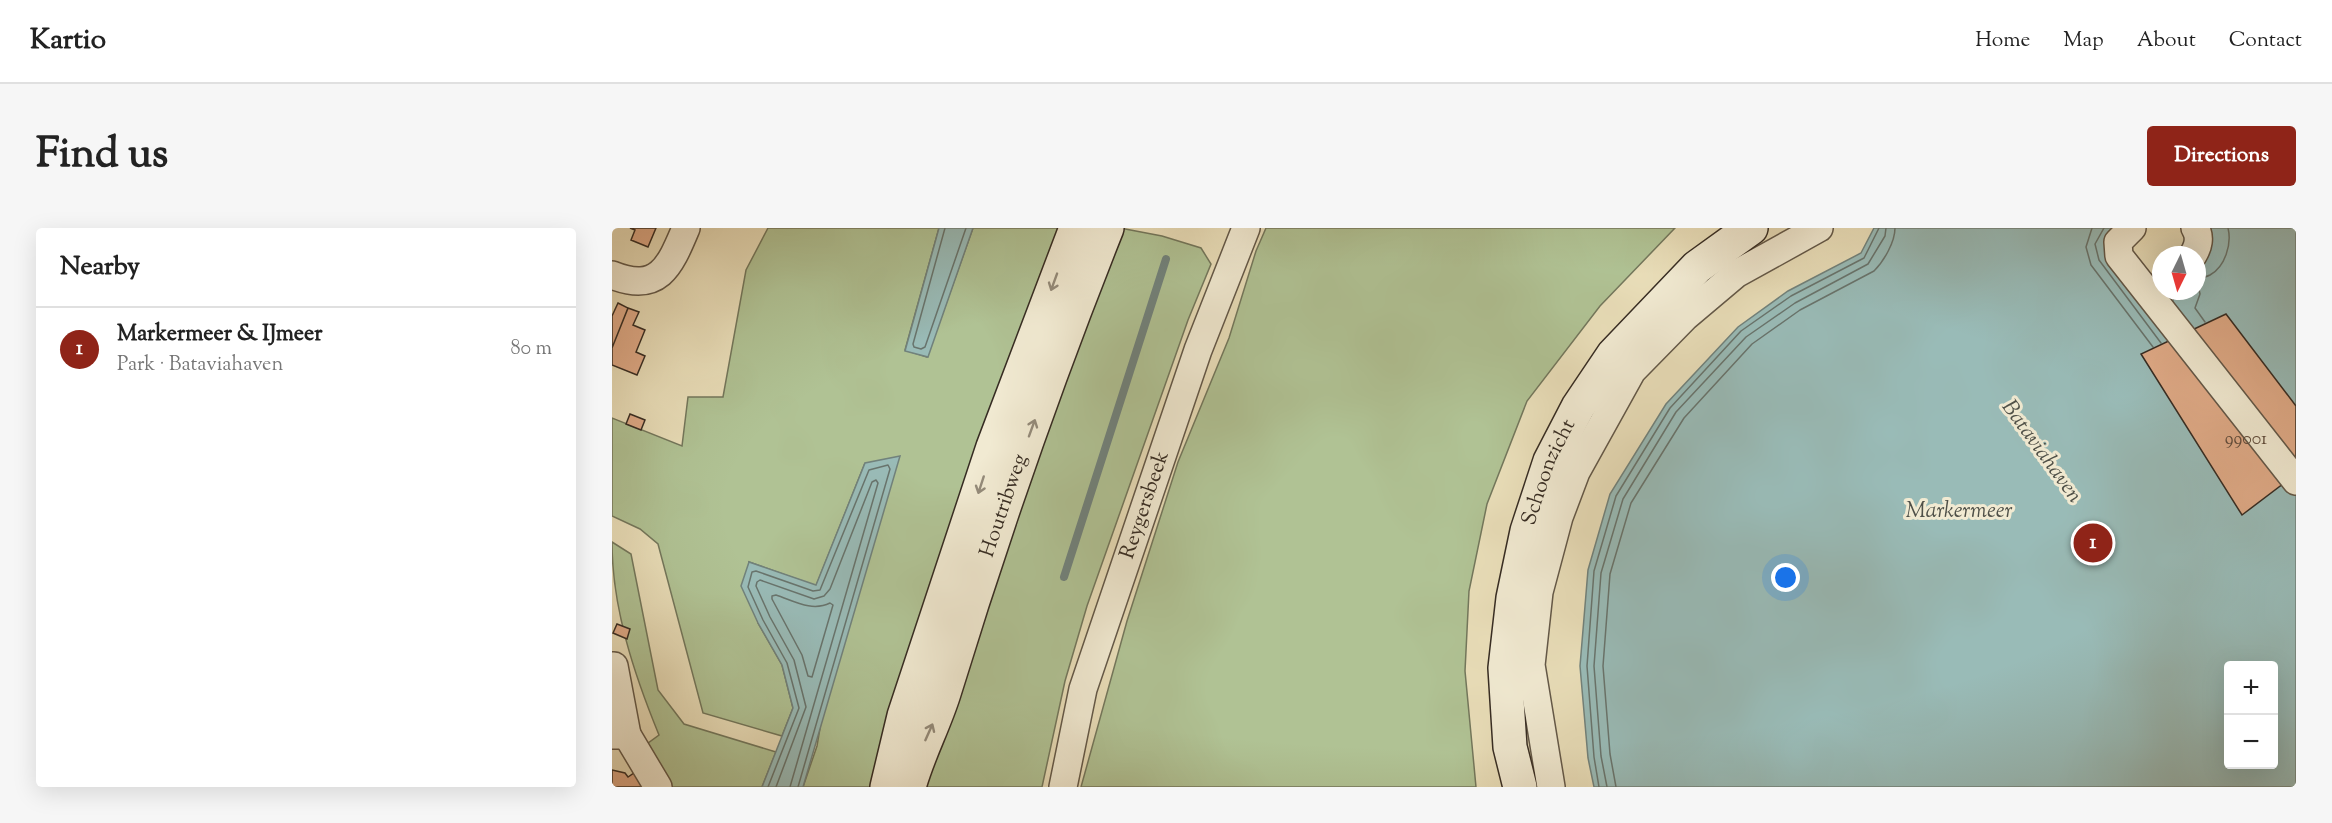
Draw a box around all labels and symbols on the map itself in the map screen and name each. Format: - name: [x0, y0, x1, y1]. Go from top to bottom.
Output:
- north arrow: [2152, 246, 2206, 300]
- one-way arrow: [1048, 272, 1059, 291]
- water label: Bataviahaven: [1993, 394, 2090, 511]
- street label: Schoonzicht: [1515, 414, 1584, 529]
- one-way arrow: [1028, 419, 1039, 438]
- house number: 99001: [2225, 427, 2267, 453]
- street label: Reygersbeek: [1113, 447, 1178, 563]
- street label: Houtribweg: [973, 450, 1036, 561]
- one-way arrow: [974, 475, 985, 494]
- water label: Markermeer: [1906, 496, 2013, 528]
- pin: 1: [2074, 520, 2112, 566]
- your location: [1771, 563, 1800, 592]
- one-way arrow: [924, 723, 935, 742]

